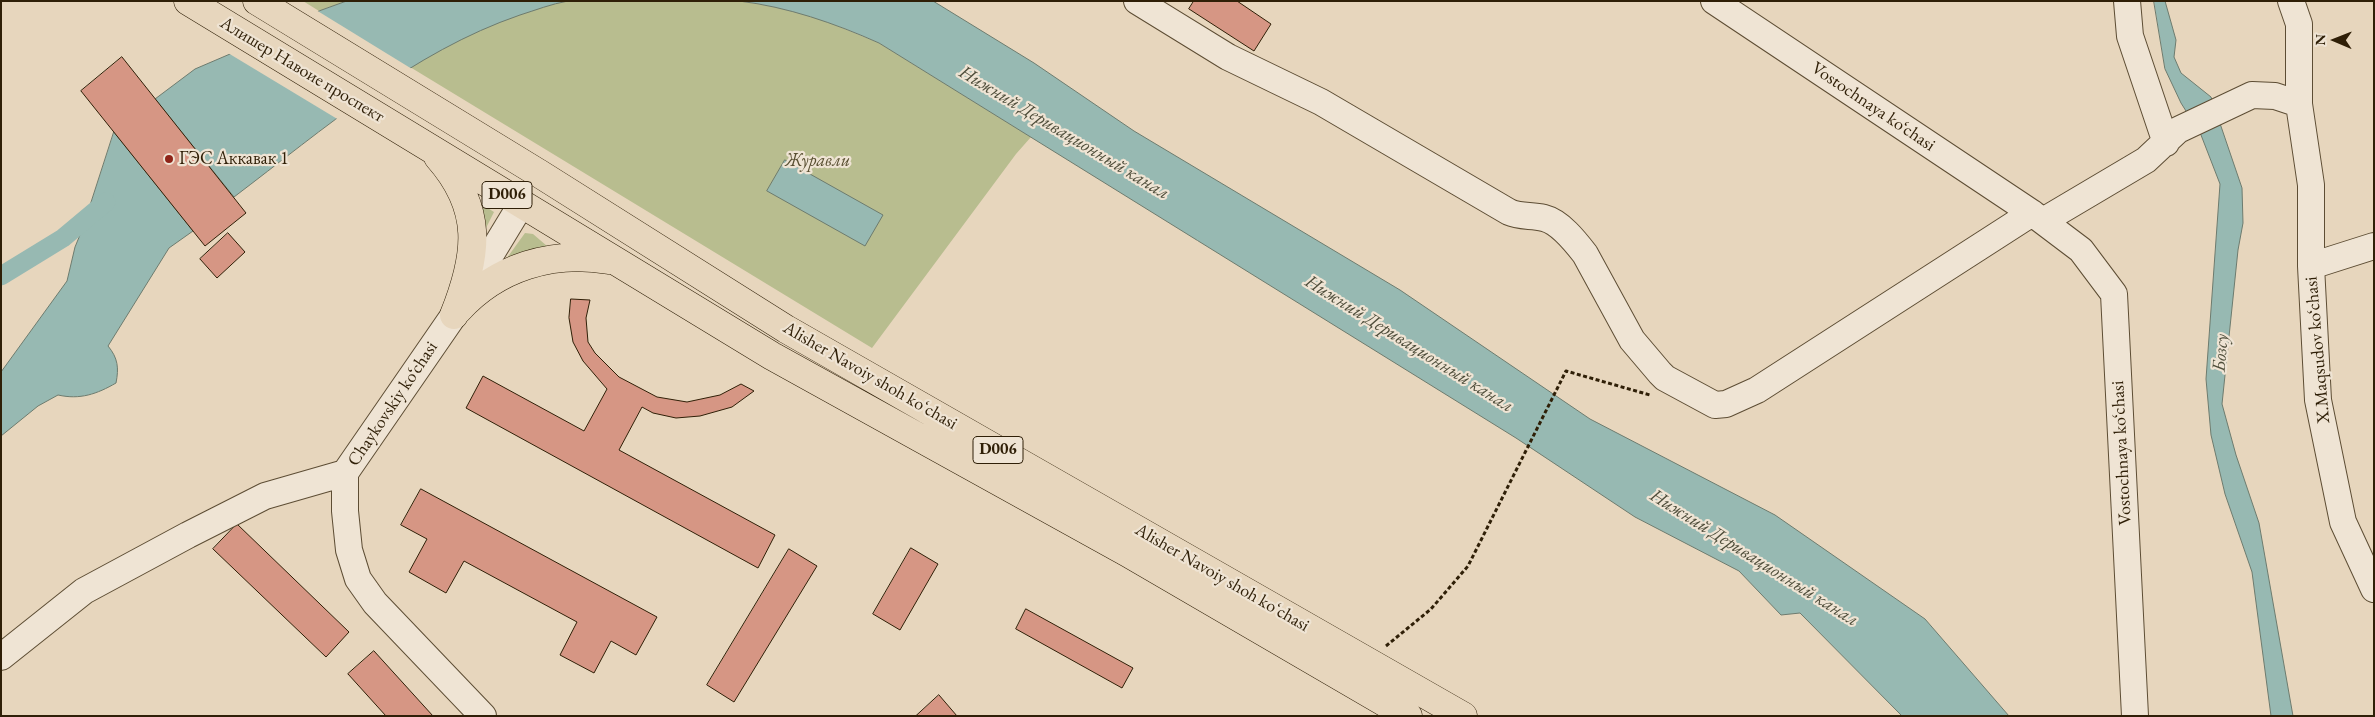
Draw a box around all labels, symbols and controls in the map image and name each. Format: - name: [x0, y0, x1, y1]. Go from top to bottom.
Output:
- street label: Алишер Навоие проспект: [216, 12, 388, 128]
- north arrow: [2310, 15, 2360, 65]
- text: N: [2311, 34, 2329, 46]
- street label: Vostochnaya ko‘chasi: [1807, 58, 1939, 156]
- water label: Нижний Деривационный канал: [955, 61, 1173, 205]
- place label: ГЭС Аккавак 1: [179, 148, 289, 170]
- park label: Журавли: [786, 150, 850, 172]
- marker: ГЭС Аккавак 1: [163, 153, 175, 165]
- road number: D006: [482, 182, 532, 208]
- water label: Нижний Деривационный канал: [1301, 270, 1517, 418]
- street label: X.Maqsudov ko‘chasi: [2301, 276, 2335, 424]
- street label: Alisher Navoiy shoh koʻchasi: [779, 317, 961, 435]
- water label: Бозсу: [2208, 333, 2234, 373]
- street label: Chaykovskiy ko‘chasi: [343, 338, 443, 470]
- street label: Vostochnaya ko‘chasi: [2107, 380, 2137, 526]
- road number: D006: [973, 436, 1023, 464]
- water label: Нижний Деривационный канал: [1646, 484, 1862, 632]
- street label: Alisher Navoiy shoh koʻchasi: [1131, 519, 1313, 637]

